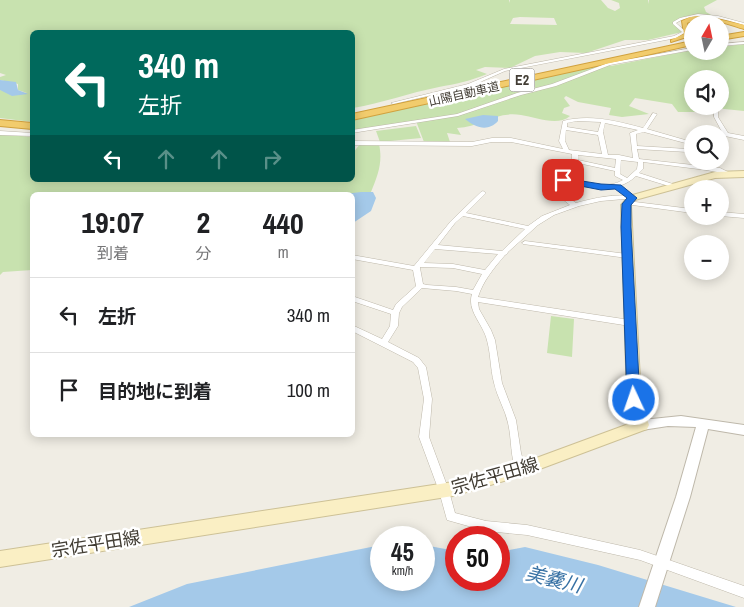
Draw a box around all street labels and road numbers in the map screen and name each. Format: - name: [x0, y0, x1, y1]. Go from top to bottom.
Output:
- road number: E2: [510, 68, 534, 92]
- street label: 山陽自動車道: [427, 78, 501, 110]
- street label: 宗佐平田線: [448, 451, 542, 500]
- street label: 宗佐平田線: [50, 524, 142, 563]

